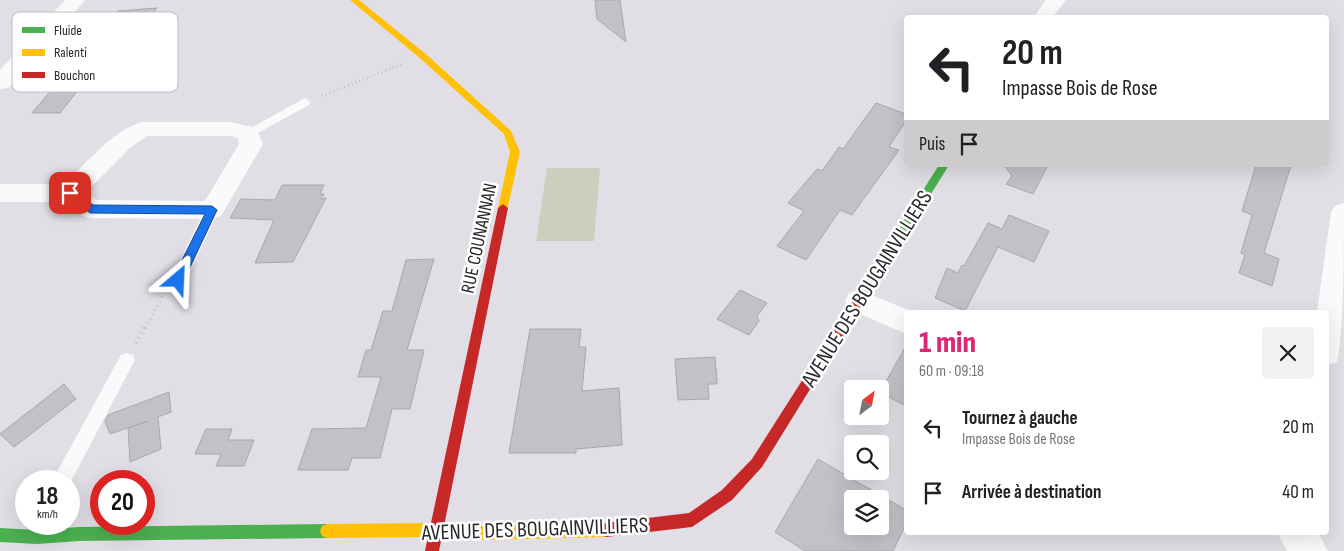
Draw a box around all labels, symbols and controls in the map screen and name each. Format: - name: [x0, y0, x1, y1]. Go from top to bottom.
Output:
- legend: [12, 12, 178, 92]
- text: Fluide: [54, 22, 82, 39]
- text: 20 m: [1002, 32, 1063, 75]
- icon: left: [919, 35, 984, 100]
- text: Ralenti: [54, 44, 87, 61]
- text: Bouchon: [54, 67, 95, 84]
- text: Impasse Bois de Rose: [1002, 75, 1158, 102]
- icon: arrive: [955, 130, 983, 158]
- text: Puis: [919, 133, 945, 156]
- pin: [49, 172, 91, 214]
- icon: arrive: [56, 179, 84, 207]
- street label: RUE COUNANNAN: [457, 181, 502, 295]
- street label: AVENUE DES BOUGAINVILLIERS: [795, 186, 939, 393]
- position arrow: [151, 253, 203, 305]
- text: 1 min: [919, 325, 976, 361]
- button: close: [1262, 327, 1314, 379]
- text: 60 m · 09:18: [919, 362, 984, 381]
- north arrow: [844, 380, 889, 425]
- map controls: [844, 380, 889, 535]
- text: Tournez à gauche: [962, 407, 1078, 430]
- icon: left: [919, 414, 947, 442]
- text: 20 m: [1282, 416, 1314, 439]
- text: Impasse Bois de Rose: [962, 430, 1075, 449]
- button: search: [844, 435, 889, 480]
- speed limit sign: 20: [90, 470, 155, 535]
- icon: arrive: [919, 479, 947, 507]
- text: 18: [37, 481, 58, 512]
- text: Arrivée à destination: [962, 481, 1102, 504]
- text: 40 m: [1282, 481, 1314, 504]
- button: layers: [844, 490, 889, 535]
- text: km/h: [37, 507, 58, 522]
- street label: AVENUE DES BOUGAINVILLIERS: [420, 512, 649, 547]

